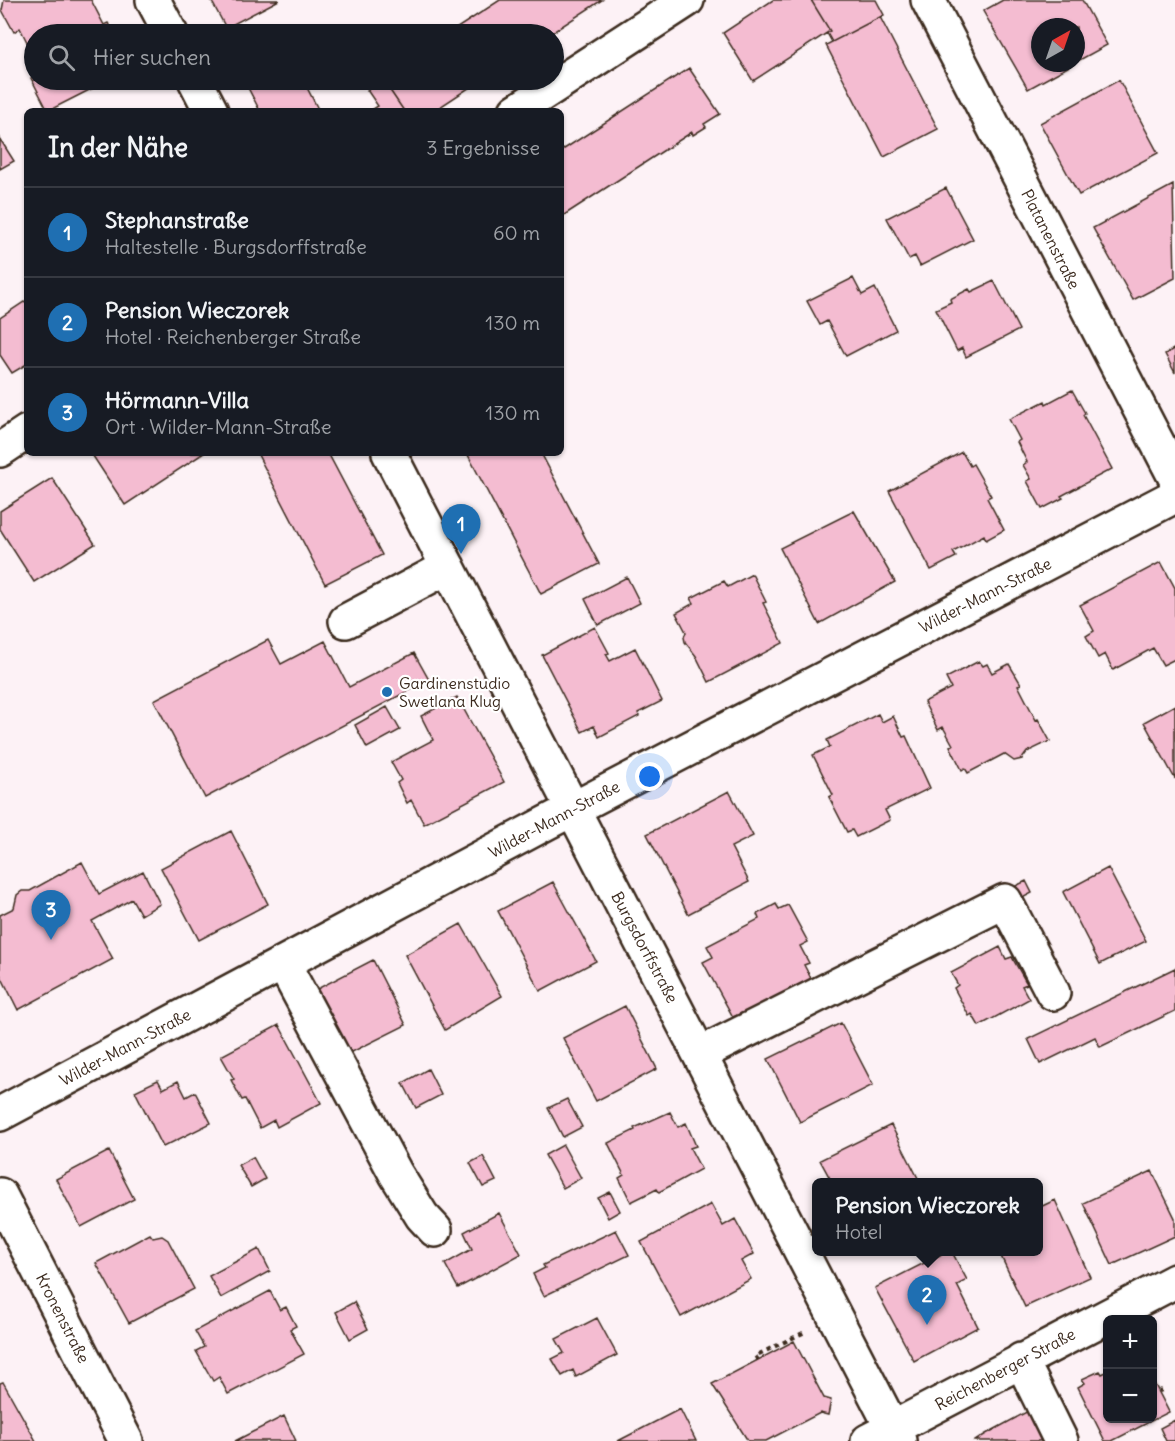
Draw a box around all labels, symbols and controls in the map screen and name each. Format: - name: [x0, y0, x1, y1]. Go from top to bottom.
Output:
- north arrow: [1031, 18, 1085, 72]
- search box: [24, 24, 564, 90]
- icon: search: [45, 41, 78, 74]
- text: Hier suchen: [93, 43, 211, 71]
- text: In der Nähe: [48, 131, 188, 164]
- text: 3 Ergebnisse: [426, 135, 540, 160]
- street label: Platanenstraße: [1017, 186, 1085, 292]
- text: Stephanstraße: [105, 206, 249, 234]
- text: 1: [64, 220, 71, 245]
- text: 60 m: [493, 220, 540, 245]
- text: Haltestelle · Burgsdorffstraße: [105, 234, 367, 259]
- text: Pension Wieczorek: [105, 296, 289, 324]
- text: 2: [62, 310, 73, 335]
- text: 130 m: [485, 310, 540, 335]
- text: Hotel · Reichenberger Straße: [105, 324, 361, 349]
- text: Hörmann-Villa: [105, 386, 249, 414]
- text: 3: [62, 400, 73, 425]
- text: 130 m: [485, 400, 540, 425]
- text: Ort · Wilder-Mann-Straße: [105, 414, 331, 439]
- pin: 1: [442, 504, 480, 554]
- street label: Wilder-Mann-Straße: [916, 553, 1054, 637]
- place label: Gardinenstudio Swetlana Klug: [399, 673, 510, 711]
- marker: Gardinenstudio Swetlana Klug: [380, 685, 394, 699]
- your location: [635, 762, 664, 791]
- street label: Wilder-Mann-Straße: [485, 776, 623, 862]
- street label: Burgsdorffstraße: [607, 888, 683, 1006]
- pin: 3: [32, 890, 70, 940]
- street label: Wilder-Mann-Straße: [56, 1004, 194, 1090]
- popup: [812, 1178, 1043, 1256]
- text: Pension Wieczorek: [835, 1191, 1020, 1219]
- text: Hotel: [835, 1219, 883, 1244]
- street label: Kronenstraße: [32, 1270, 94, 1366]
- pin: 2: [908, 1276, 946, 1325]
- map controls: [1103, 1315, 1157, 1423]
- button: +: [1103, 1315, 1157, 1369]
- street label: Reichenberger Straße: [932, 1324, 1078, 1414]
- button: −: [1103, 1369, 1157, 1423]

